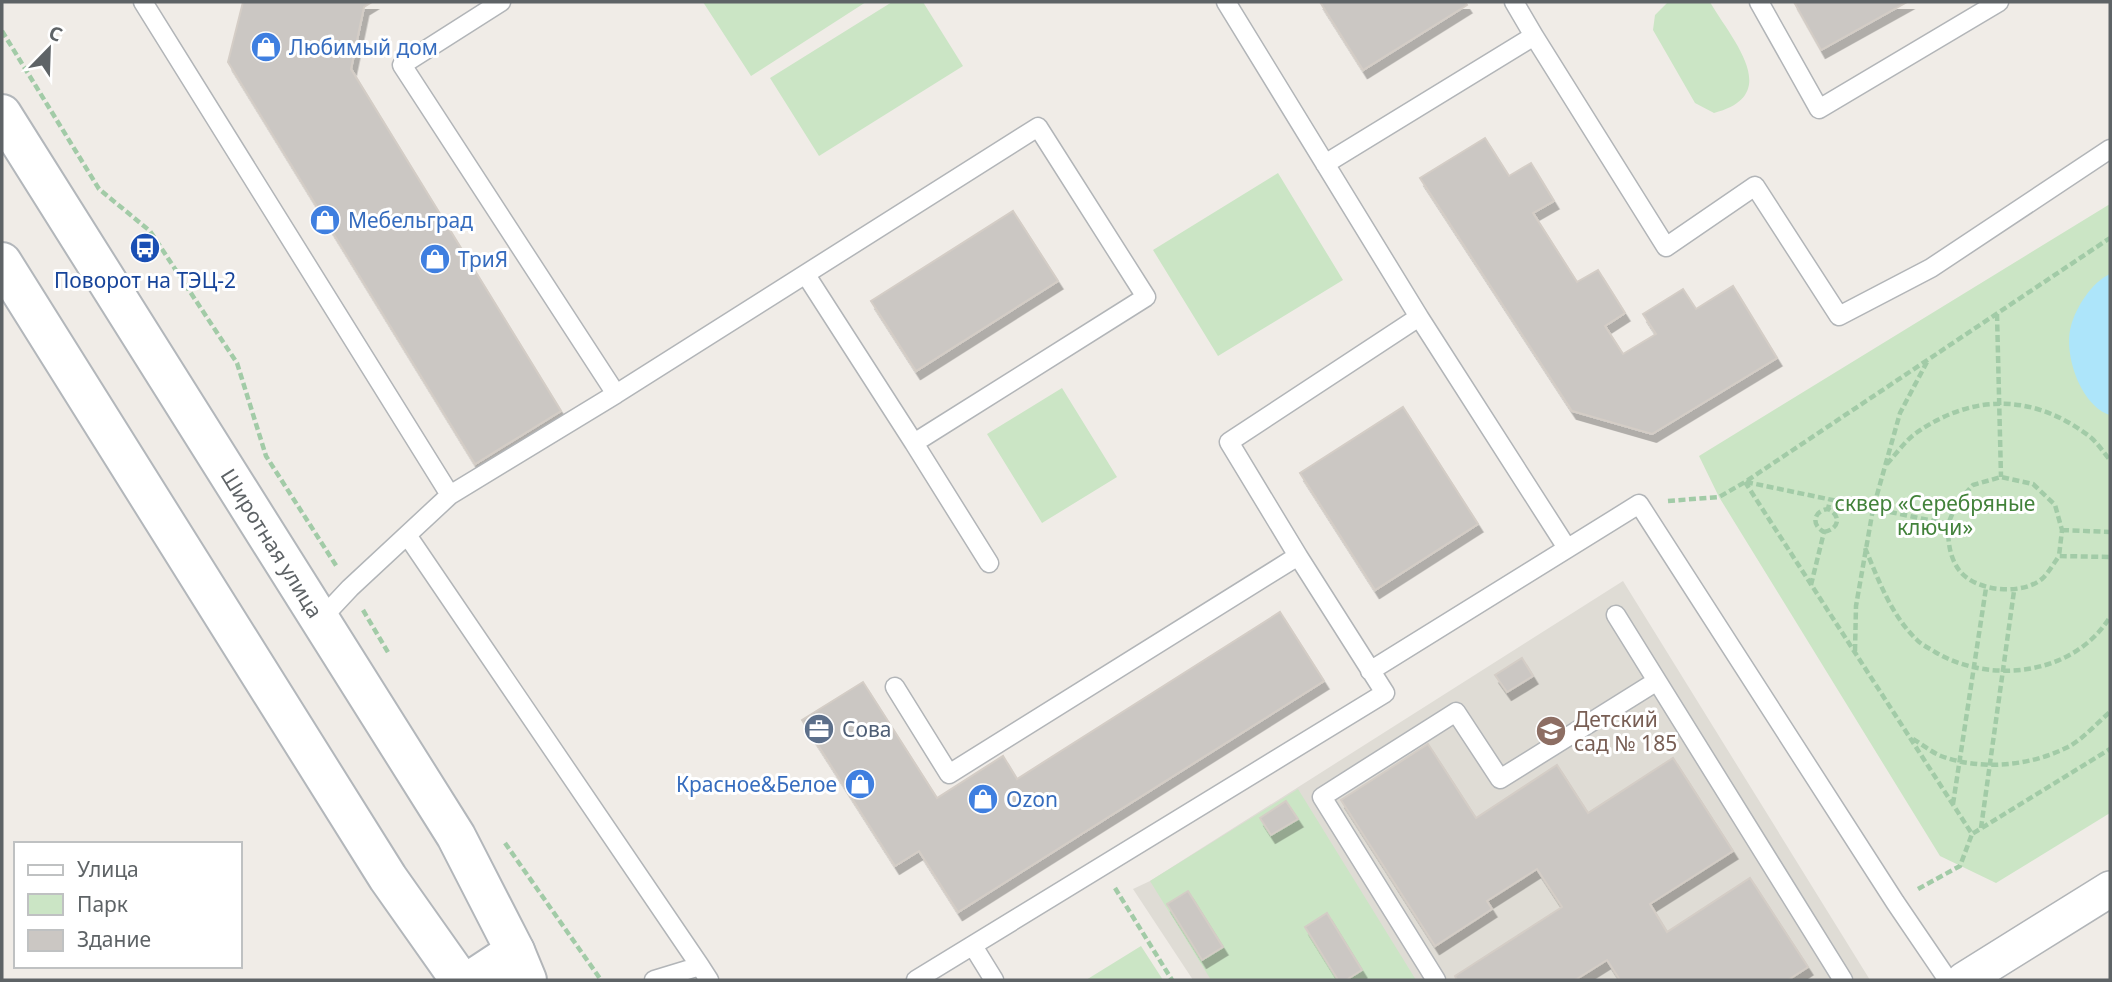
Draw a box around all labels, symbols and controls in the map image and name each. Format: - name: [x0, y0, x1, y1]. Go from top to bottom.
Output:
- north arrow: [14, 14, 84, 84]
- text: С: [45, 19, 66, 48]
- shop icon: Любимый дом: [249, 30, 283, 64]
- place label: Любимый дом: [289, 33, 438, 61]
- shop icon: Мебельград: [308, 203, 342, 237]
- place label: Мебельград: [348, 206, 473, 234]
- bus stop icon: Поворот на ТЭЦ-2: [128, 231, 162, 265]
- shop icon: ТриЯ: [418, 242, 452, 276]
- place label: ТриЯ: [458, 245, 508, 273]
- place label: Поворот на ТЭЦ-2: [54, 266, 236, 294]
- street label: Широтная улица: [215, 463, 329, 623]
- park label: сквер «Серебряные ключи»: [1835, 489, 2035, 541]
- place label: Детский сад № 185: [1574, 705, 1677, 757]
- office icon: Сова: [802, 712, 836, 746]
- school or university icon: Детский сад № 185: [1534, 714, 1568, 748]
- place label: Сова: [842, 715, 891, 743]
- shop icon: Красное&Белое: [843, 767, 877, 801]
- place label: Красное&Белое: [676, 770, 837, 798]
- shop icon: Ozon: [966, 782, 1000, 816]
- place label: Ozon: [1006, 785, 1058, 813]
- legend: [14, 842, 242, 968]
- text: Улица: [77, 855, 139, 883]
- text: Парк: [77, 890, 128, 918]
- text: Здание: [77, 925, 151, 953]

